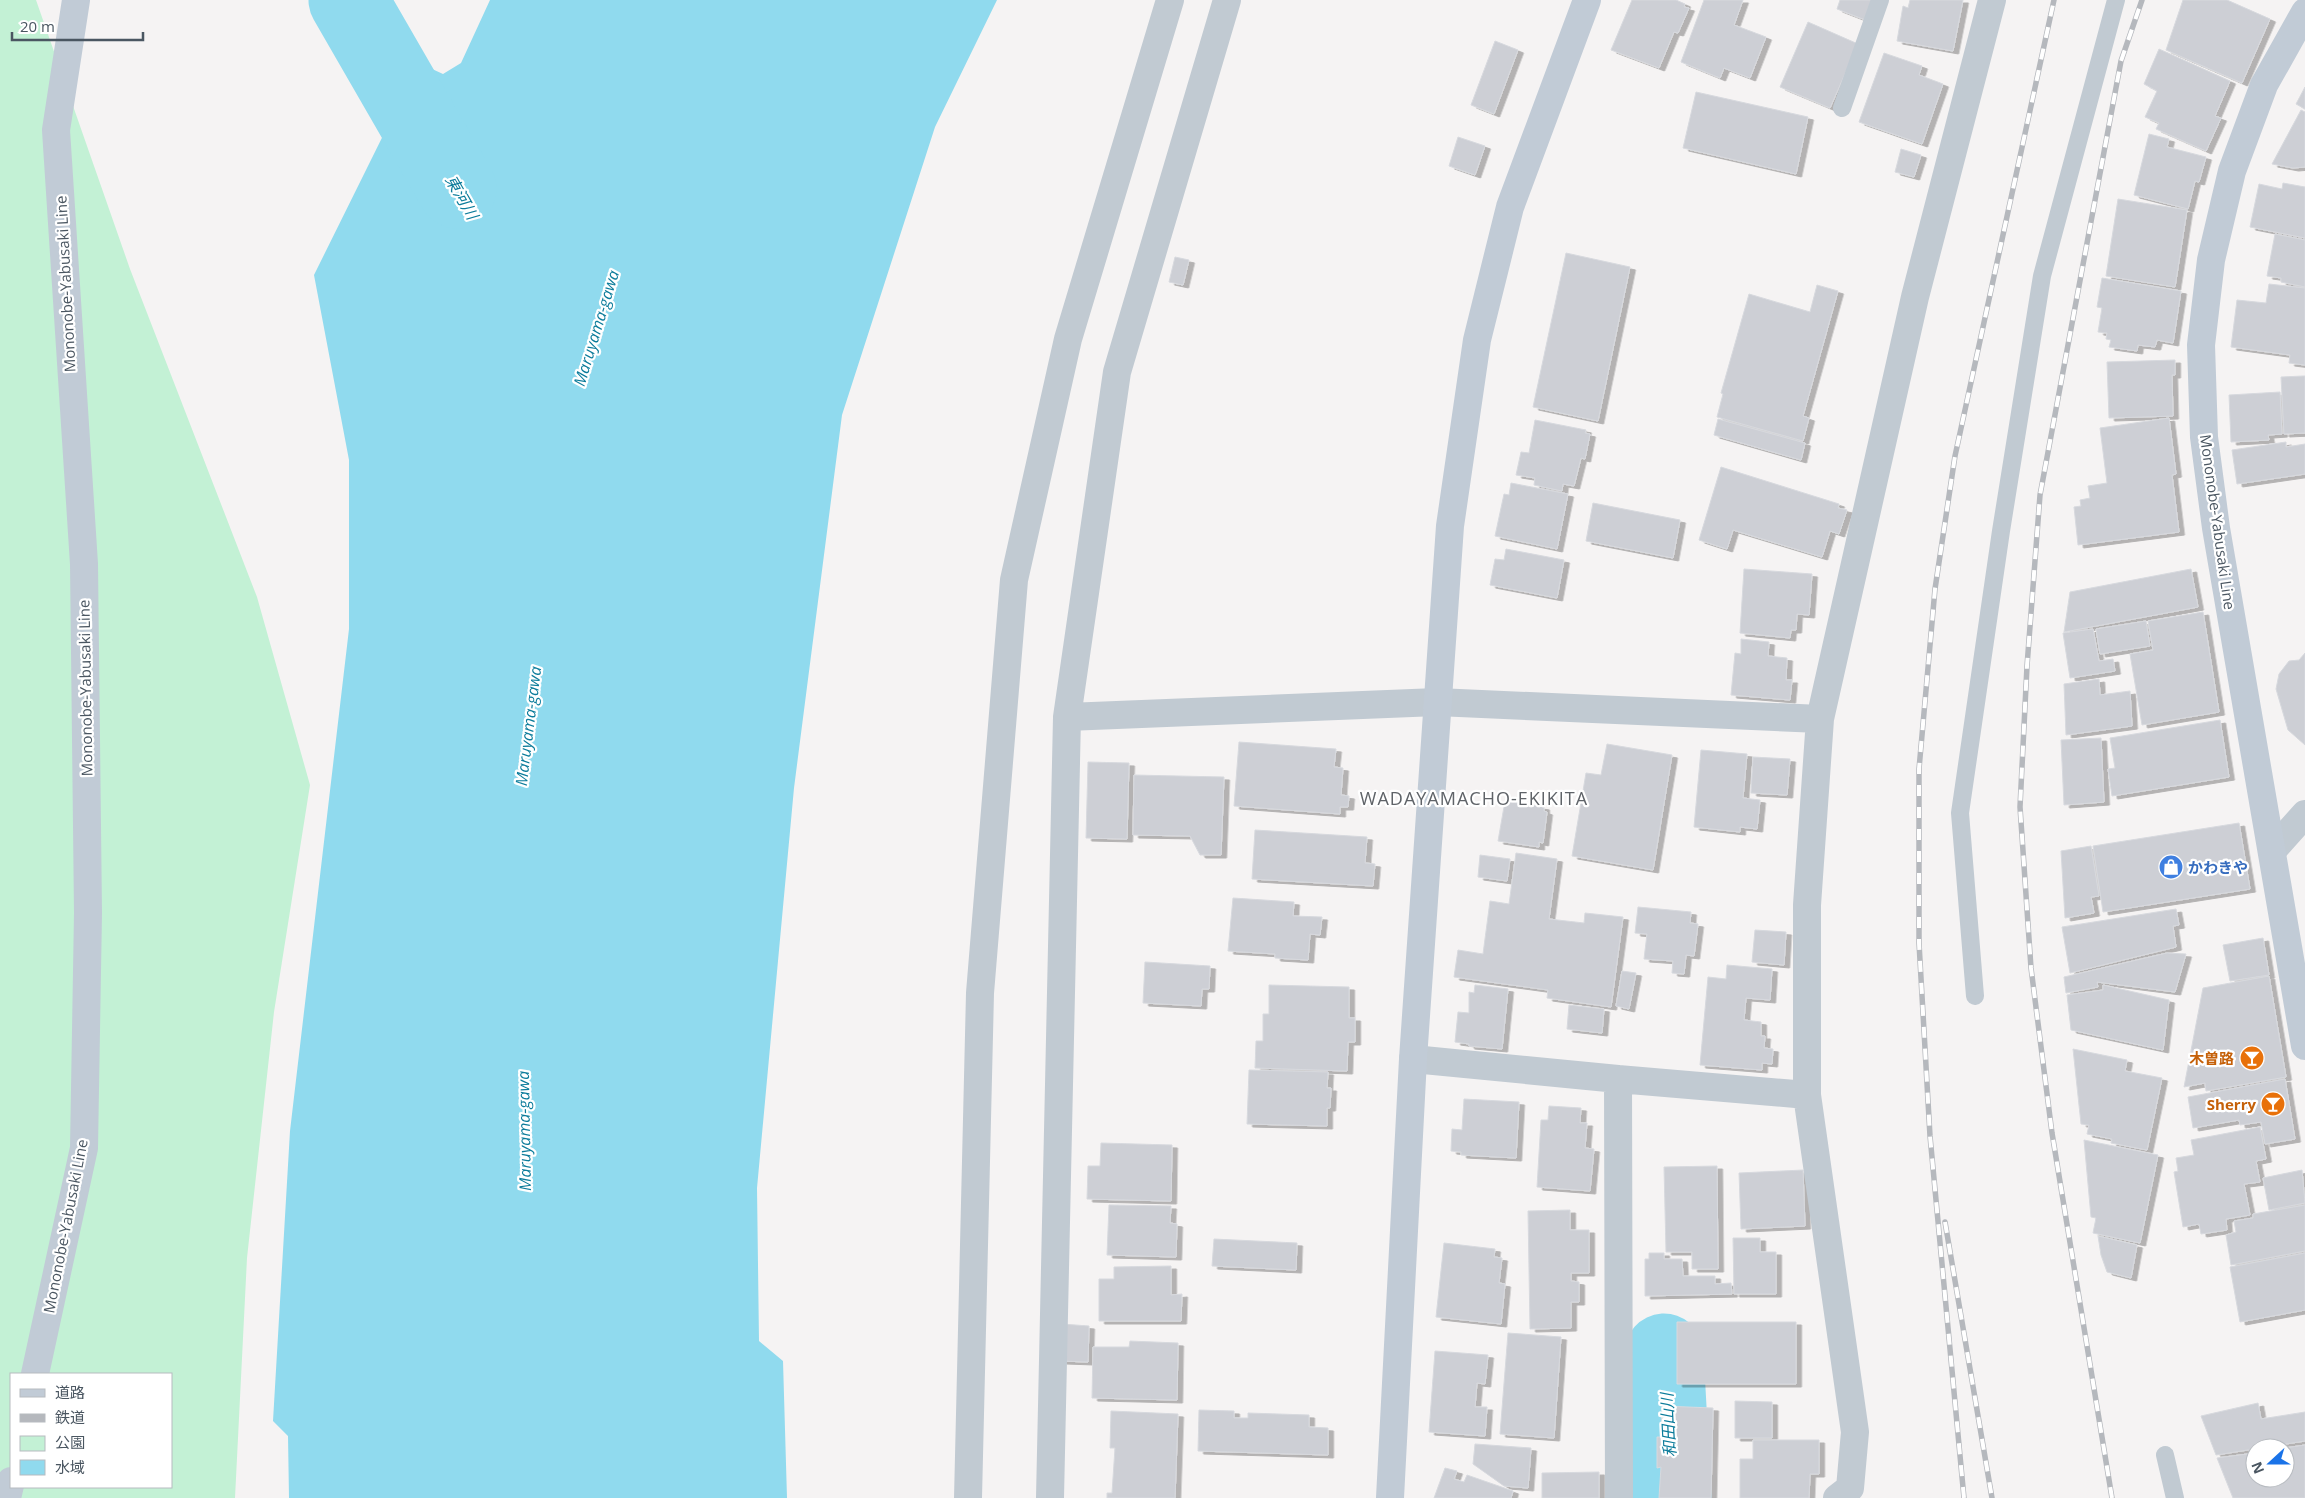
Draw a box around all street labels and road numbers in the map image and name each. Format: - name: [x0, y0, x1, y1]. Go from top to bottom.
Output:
- street label: Mononobe-Yabusaki Line: [50, 195, 80, 373]
- street label: Mononobe-Yabusaki Line: [2196, 433, 2240, 611]
- street label: Mononobe-Yabusaki Line: [73, 599, 97, 777]
- street label: Mononobe-Yabusaki Line: [38, 1137, 92, 1315]

